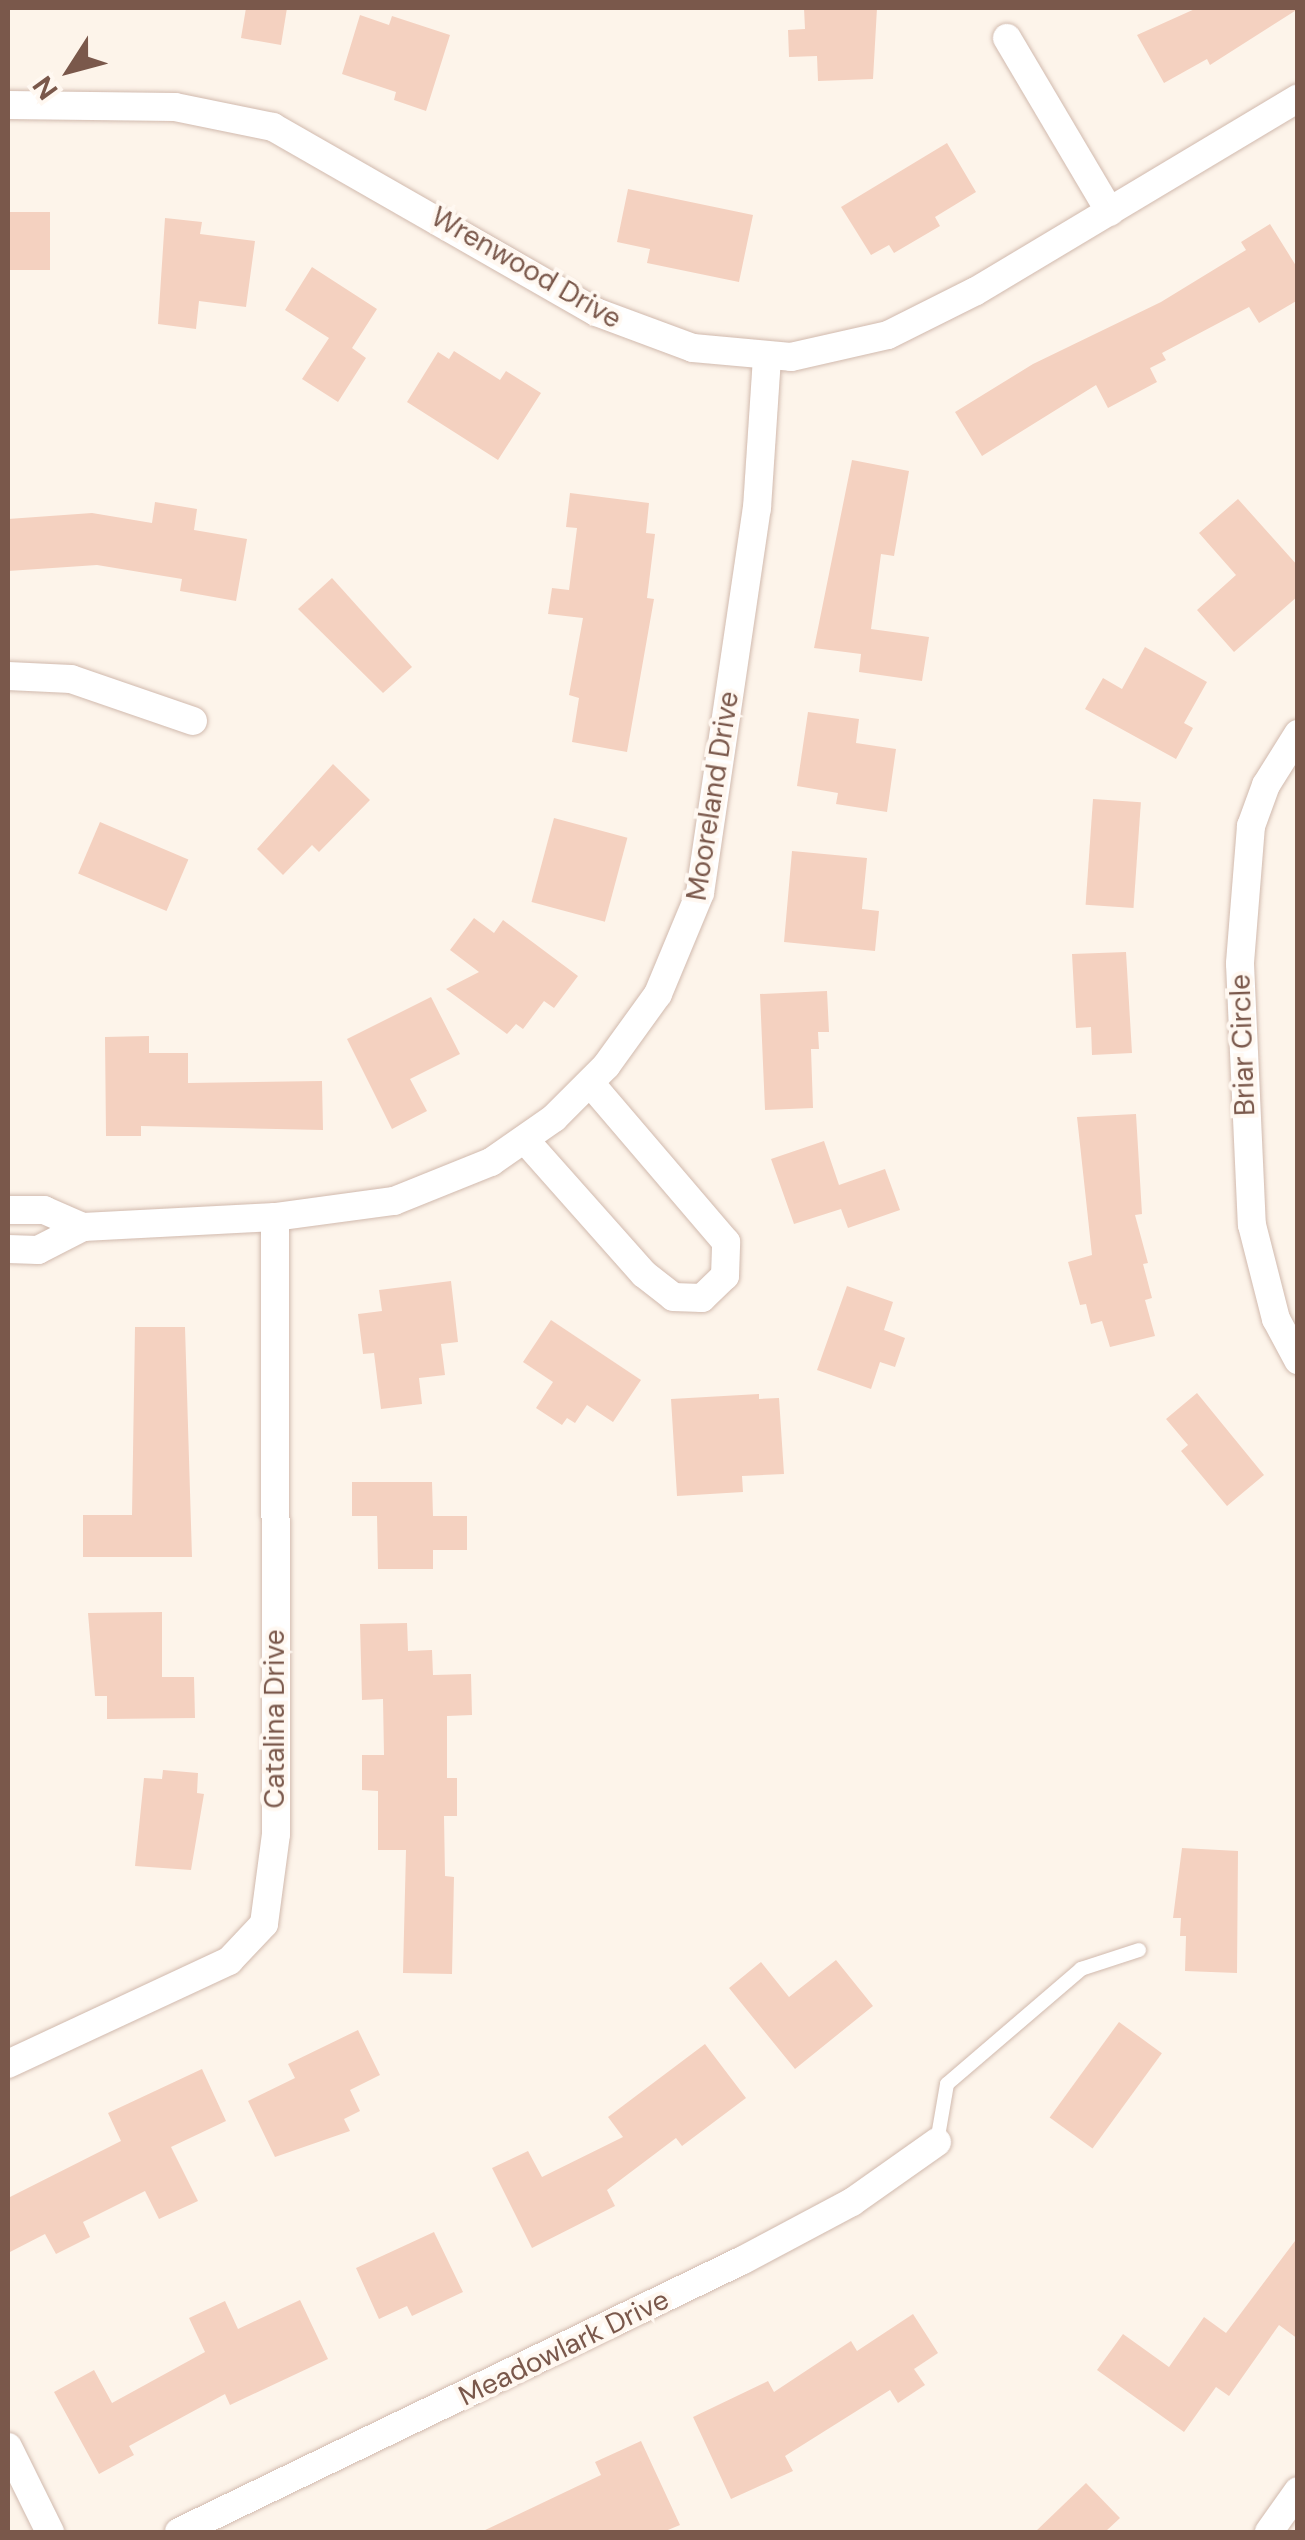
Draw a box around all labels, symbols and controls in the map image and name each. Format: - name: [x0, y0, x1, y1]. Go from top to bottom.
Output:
- north arrow: [20, 20, 120, 120]
- text: N: [24, 69, 66, 107]
- street label: Wrenwood Drive: [425, 200, 627, 336]
- street label: Mooreland Drive: [680, 689, 746, 903]
- street label: Briar Circle: [1224, 974, 1262, 1116]
- street label: Catalina Drive: [258, 1629, 292, 1809]
- street label: Meadowlark Drive: [454, 2283, 674, 2413]

